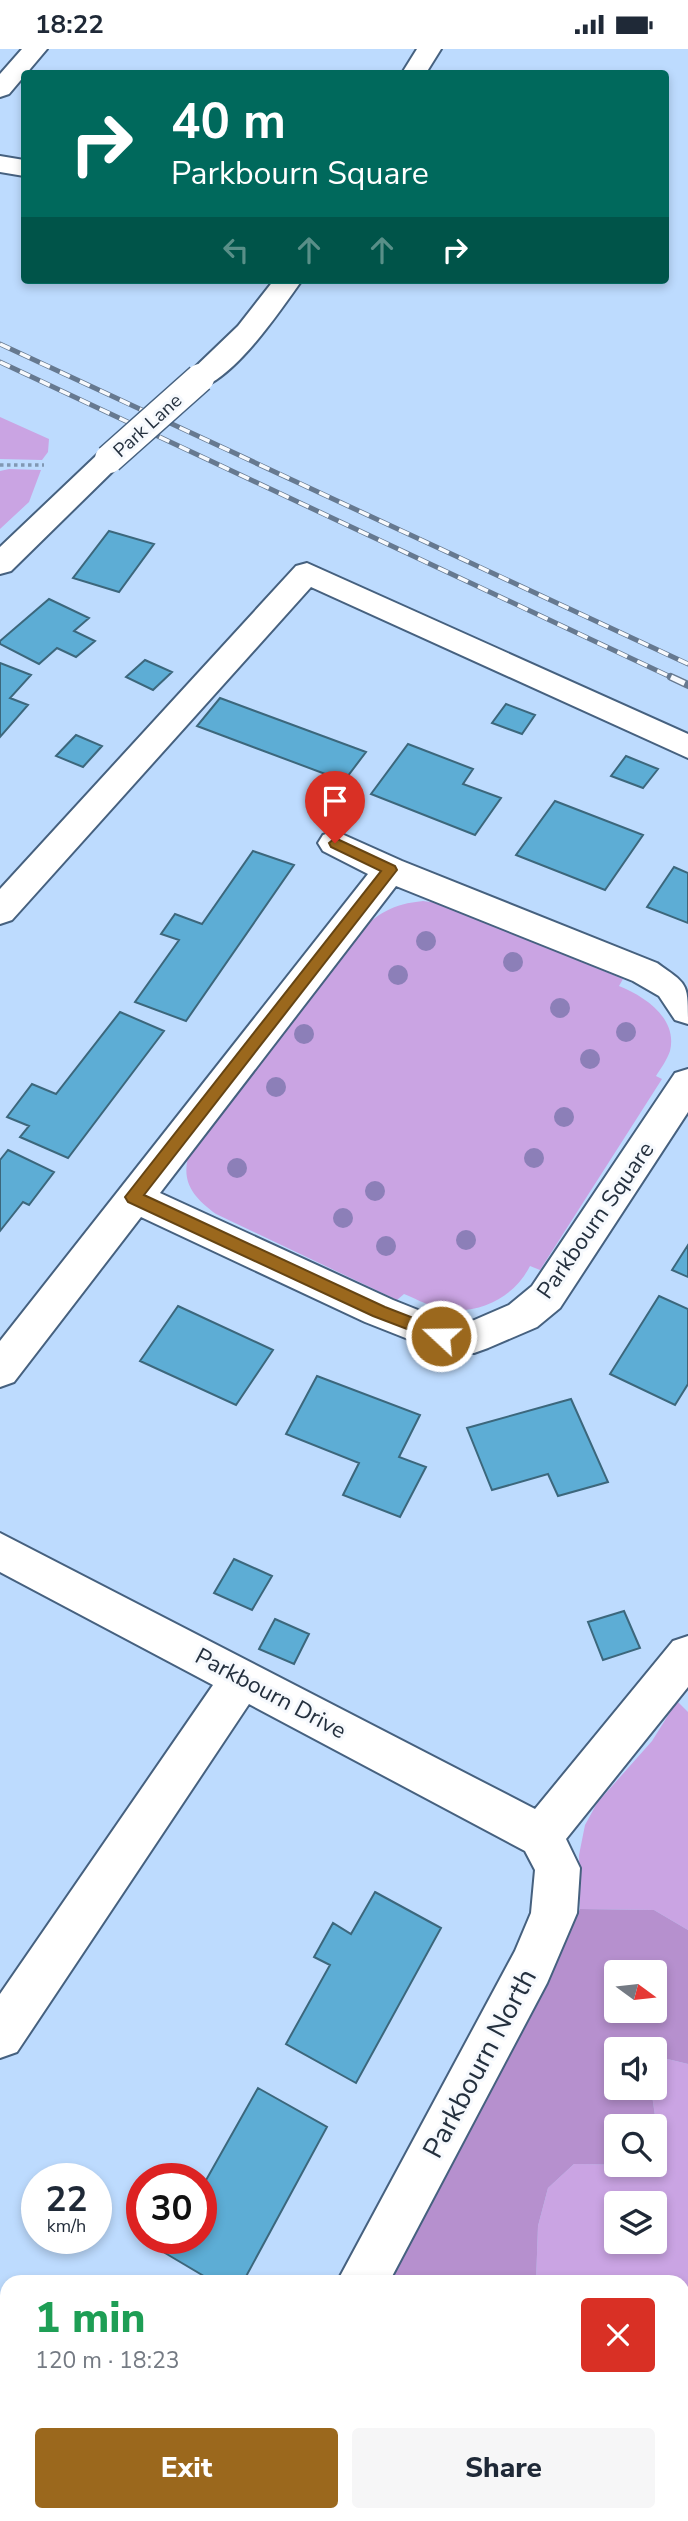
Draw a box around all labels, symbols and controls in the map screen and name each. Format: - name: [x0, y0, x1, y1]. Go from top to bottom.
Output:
- text: 18:22: [35, 7, 104, 42]
- text: 40 m: [171, 88, 286, 155]
- icon: right: [56, 98, 147, 189]
- text: Parkbourn Square: [171, 152, 429, 195]
- icon: left: [217, 231, 255, 269]
- icon: ahead: [290, 231, 328, 269]
- icon: ahead: [363, 231, 401, 269]
- icon: right: [436, 231, 474, 269]
- street label: Park Lane: [108, 388, 188, 464]
- pin: [305, 771, 365, 843]
- icon: arrive: [316, 782, 354, 820]
- street label: Parkbourn Square: [530, 1136, 661, 1305]
- position arrow: [404, 1299, 478, 1373]
- street label: Parkbourn Drive: [190, 1641, 352, 1746]
- north arrow: [604, 1960, 667, 2023]
- map controls: [604, 1960, 667, 2254]
- street label: Parkbourn North: [414, 1962, 546, 2165]
- button: sound: [604, 2037, 667, 2100]
- button: search: [604, 2114, 667, 2177]
- speed limit sign: 30: [126, 2163, 217, 2254]
- text: 22: [45, 2176, 88, 2223]
- button: layers: [604, 2191, 667, 2254]
- text: km/h: [47, 2214, 86, 2238]
- text: 1 min: [35, 2290, 145, 2347]
- button: close: [581, 2298, 655, 2372]
- text: 120 m · 18:23: [35, 2345, 180, 2376]
- button: Exit: [35, 2428, 338, 2508]
- button: Share: [352, 2428, 655, 2508]

